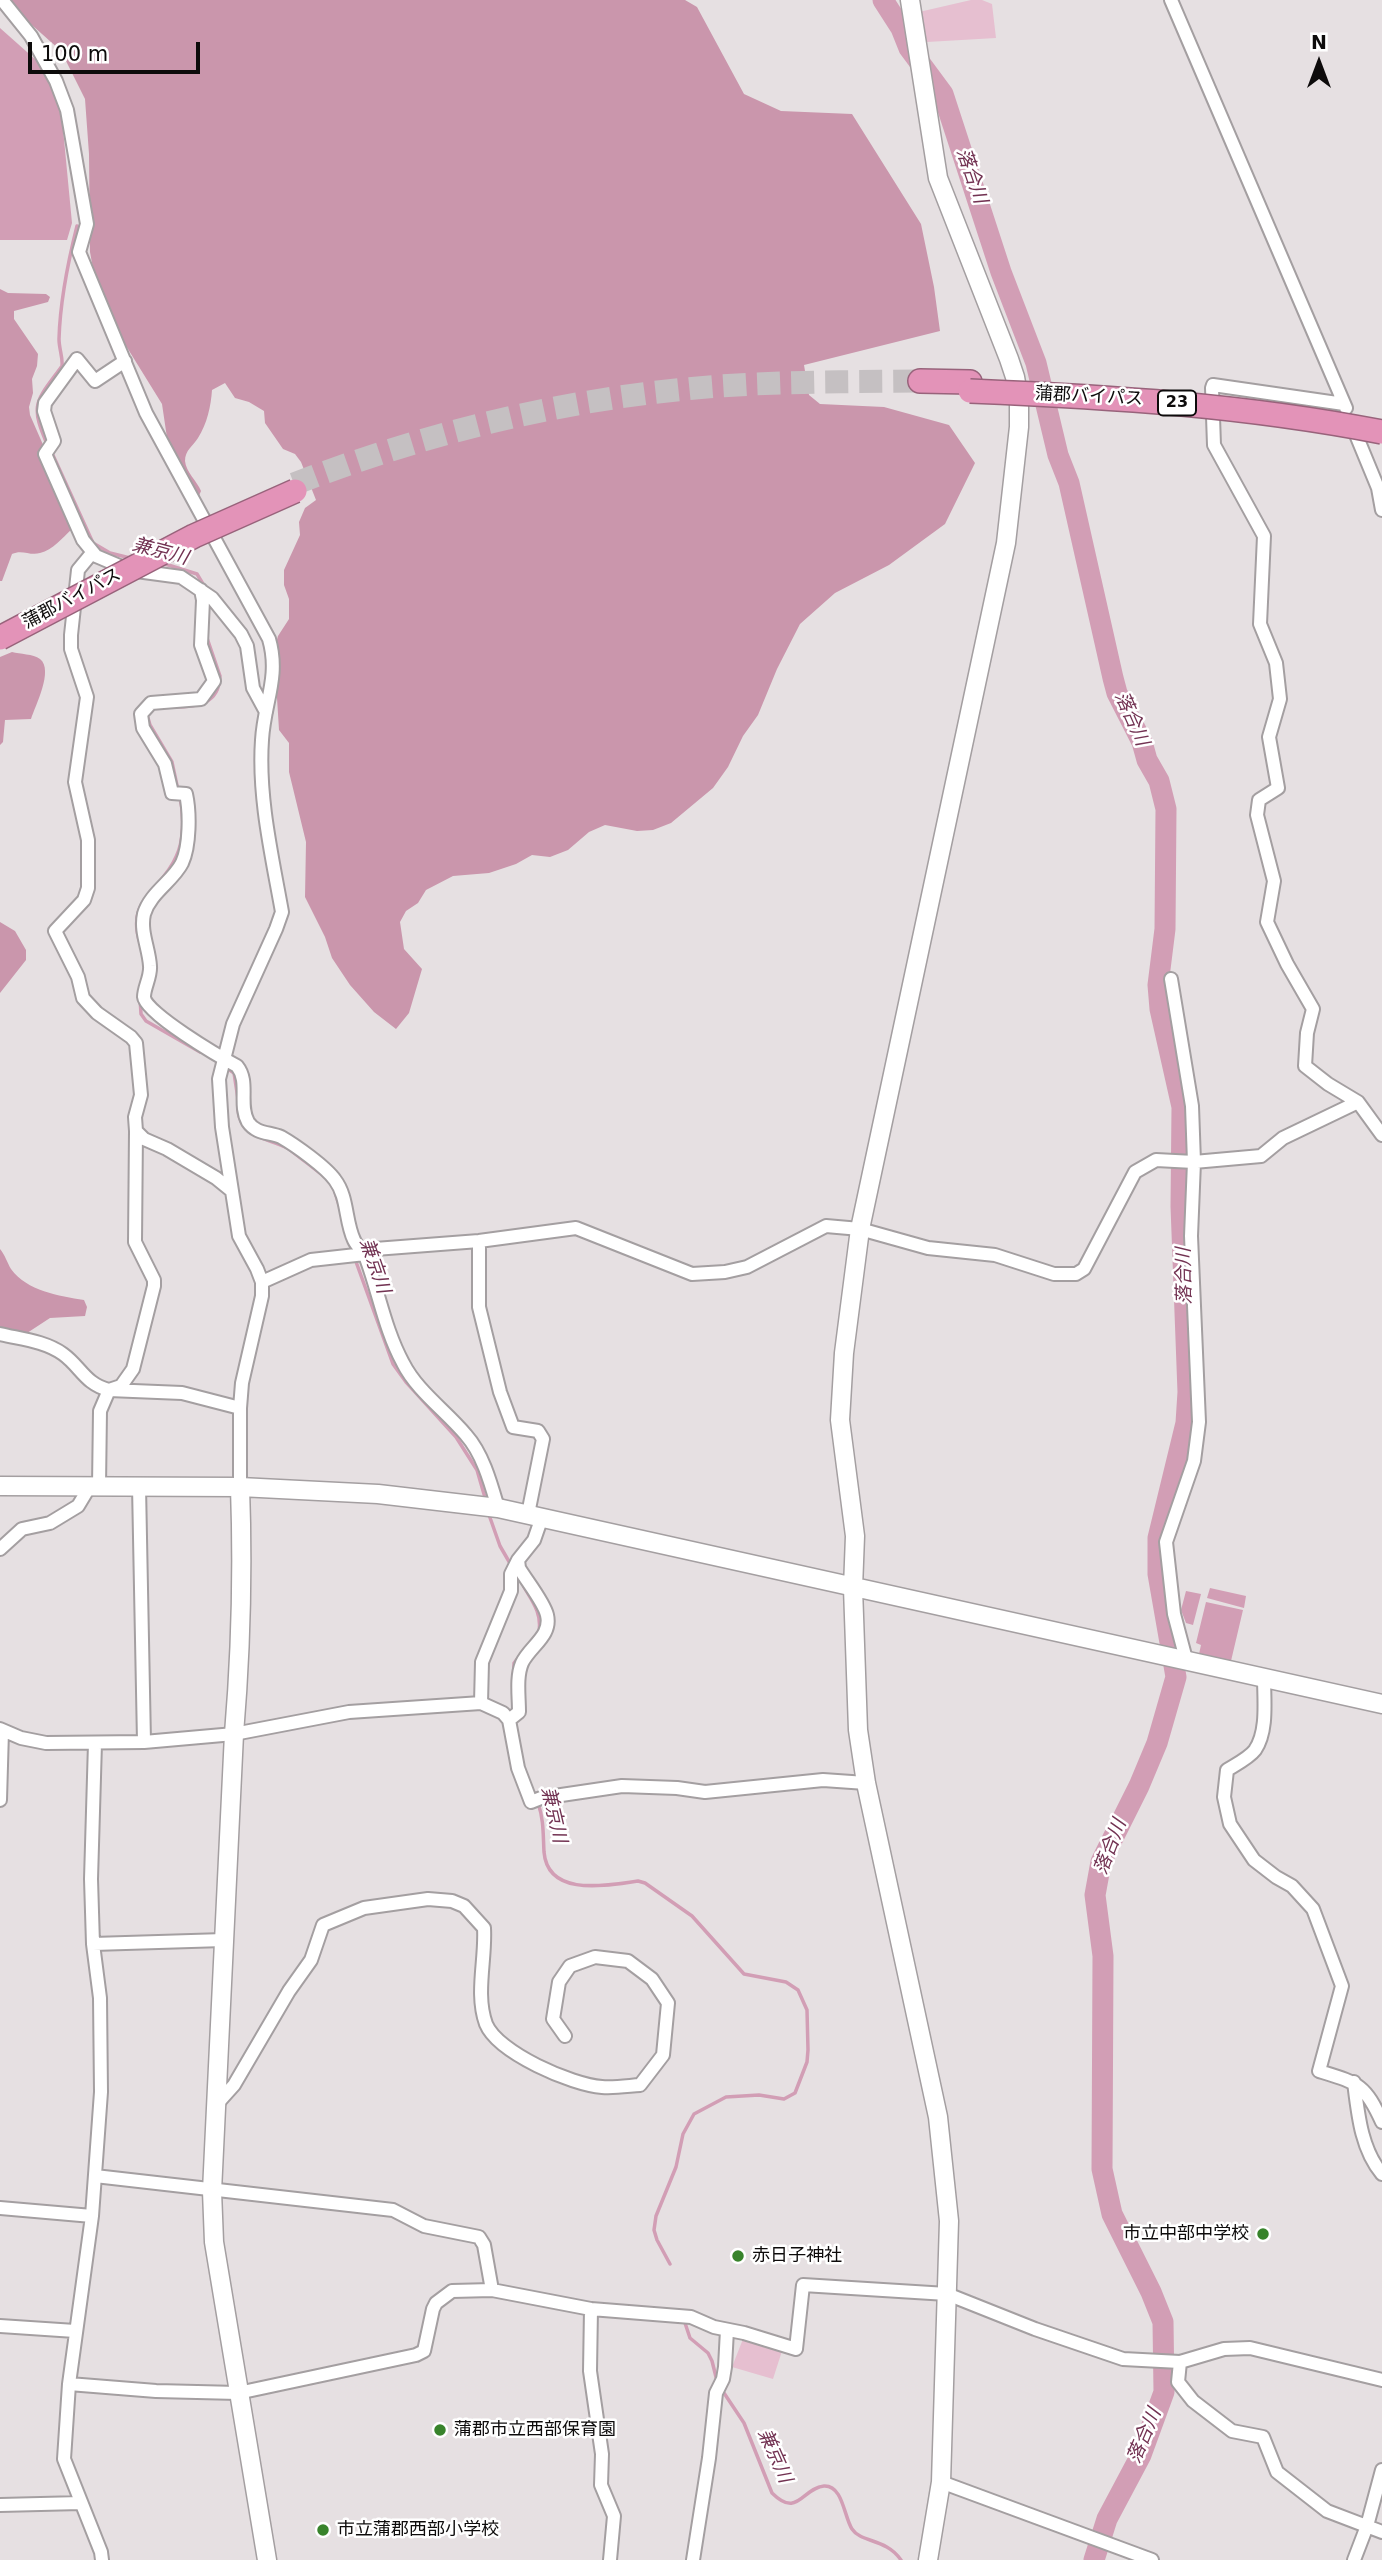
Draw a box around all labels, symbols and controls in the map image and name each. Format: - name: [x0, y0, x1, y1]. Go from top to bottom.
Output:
- scale bar: [32, 28, 203, 72]
- north arrow: [1284, 28, 1354, 98]
- text: N: [1311, 31, 1327, 53]
- text: 100 m: [41, 42, 108, 66]
- water label: 落合川: [951, 145, 991, 207]
- street label: 蒲郡バイパス: [1035, 383, 1143, 411]
- road number: 23: [1158, 390, 1196, 416]
- water label: 兼京川: [130, 534, 190, 570]
- street label: 蒲郡バイパス: [19, 564, 125, 634]
- water label: 落合川: [1109, 688, 1153, 750]
- water label: 兼京川: [354, 1235, 394, 1297]
- water label: 落合川: [1173, 1247, 1197, 1305]
- water label: 兼京川: [535, 1785, 571, 1845]
- water label: 落合川: [1090, 1816, 1132, 1878]
- place label: 市立中部中学校: [1123, 2223, 1249, 2245]
- marker: 市立中部中学校: [1255, 2226, 1271, 2242]
- place label: 赤日子神社: [752, 2245, 842, 2267]
- marker: 赤日子神社: [730, 2248, 746, 2264]
- water label: 落合川: [1123, 2405, 1167, 2467]
- place label: 蒲郡市立西部保育園: [454, 2419, 616, 2441]
- marker: 蒲郡市立西部保育園: [432, 2422, 448, 2438]
- water label: 兼京川: [752, 2425, 796, 2487]
- place label: 市立蒲郡西部小学校: [337, 2519, 499, 2541]
- marker: 市立蒲郡西部小学校: [315, 2522, 331, 2538]

